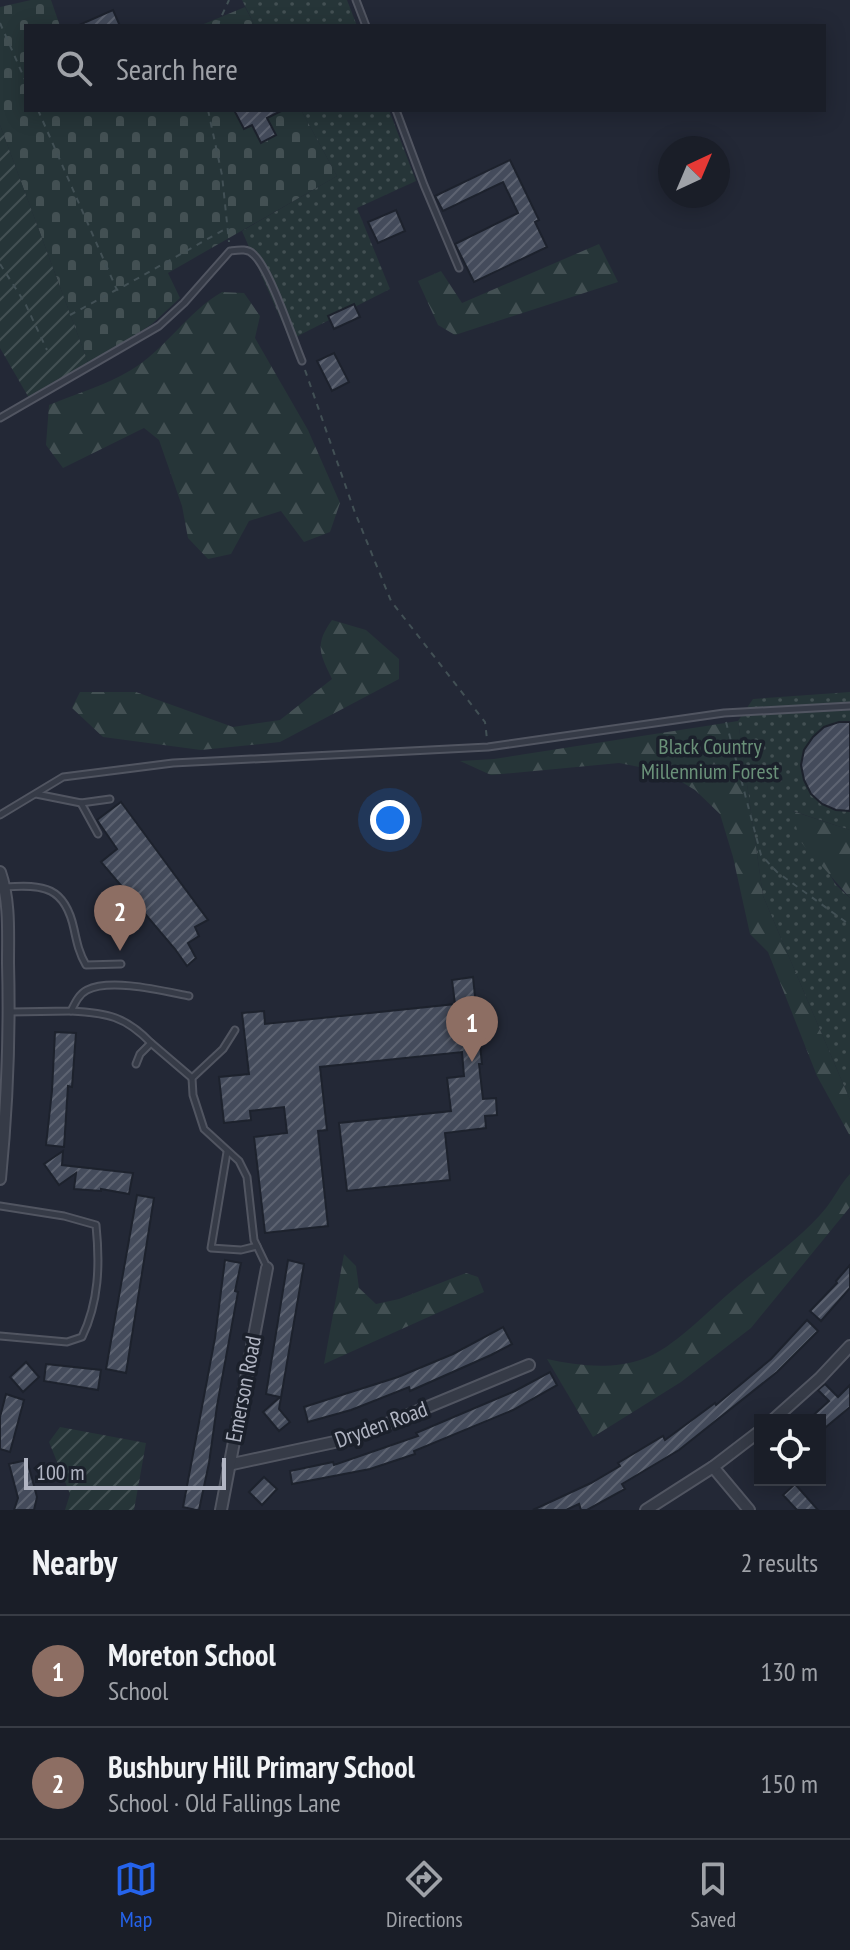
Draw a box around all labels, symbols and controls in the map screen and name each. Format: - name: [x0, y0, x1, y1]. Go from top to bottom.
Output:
- search box: [24, 24, 826, 112]
- icon: search: [52, 46, 96, 90]
- text: Search here: [116, 49, 238, 88]
- north arrow: [658, 136, 730, 208]
- park label: Black Country Millennium Forest: [641, 732, 779, 785]
- your location: [370, 800, 410, 840]
- pin: 2: [94, 885, 146, 951]
- pin: 1: [446, 996, 498, 1062]
- street label: Emerson Road: [219, 1333, 267, 1445]
- street label: Dryden Road: [331, 1394, 431, 1454]
- map controls: [754, 1414, 826, 1486]
- button: locate: [754, 1414, 826, 1486]
- scale bar: [24, 1454, 226, 1490]
- text: 100 m: [36, 1458, 85, 1486]
- text: Nearby: [32, 1540, 117, 1584]
- text: 2 results: [741, 1546, 818, 1579]
- text: Moreton School: [108, 1635, 276, 1674]
- text: 1: [52, 1655, 64, 1688]
- text: 130 m: [760, 1655, 818, 1688]
- text: School: [108, 1674, 168, 1707]
- text: Bushbury Hill Primary School: [108, 1747, 415, 1786]
- text: 2: [52, 1767, 64, 1800]
- text: 150 m: [760, 1767, 818, 1800]
- text: School · Old Fallings Lane: [108, 1786, 341, 1819]
- tab: Map: [114, 1857, 158, 1933]
- tab: Directions: [386, 1857, 463, 1933]
- tab: Saved: [691, 1857, 736, 1933]

